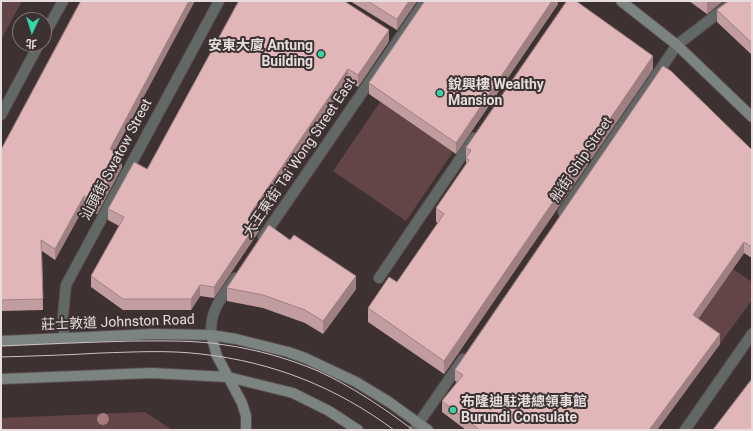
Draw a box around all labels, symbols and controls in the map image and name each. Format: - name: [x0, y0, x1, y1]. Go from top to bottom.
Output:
- north arrow: [12, 12, 52, 52]
- text: 北: [25, 37, 37, 50]
- place label: 安東大廈 Antung Building: [208, 38, 313, 70]
- marker: 安東大廈 Antung Building: [316, 49, 326, 59]
- street label: 大王東街 Tai Wong Street East: [240, 75, 360, 241]
- place label: 銳興樓 Wealthy Mansion: [448, 77, 544, 110]
- marker: 銳興樓 Wealthy Mansion: [435, 88, 445, 98]
- street label: 汕頭街 Swatow Street: [78, 96, 156, 224]
- street label: 船街 Ship Street: [547, 114, 617, 206]
- street label: 莊士敦道 Johnston Road: [41, 312, 195, 334]
- place label: 布隆迪駐港總領事館 Burundi Consulate: [461, 394, 587, 426]
- marker: 布隆迪駐港總領事館 Burundi Consulate: [448, 405, 458, 415]

